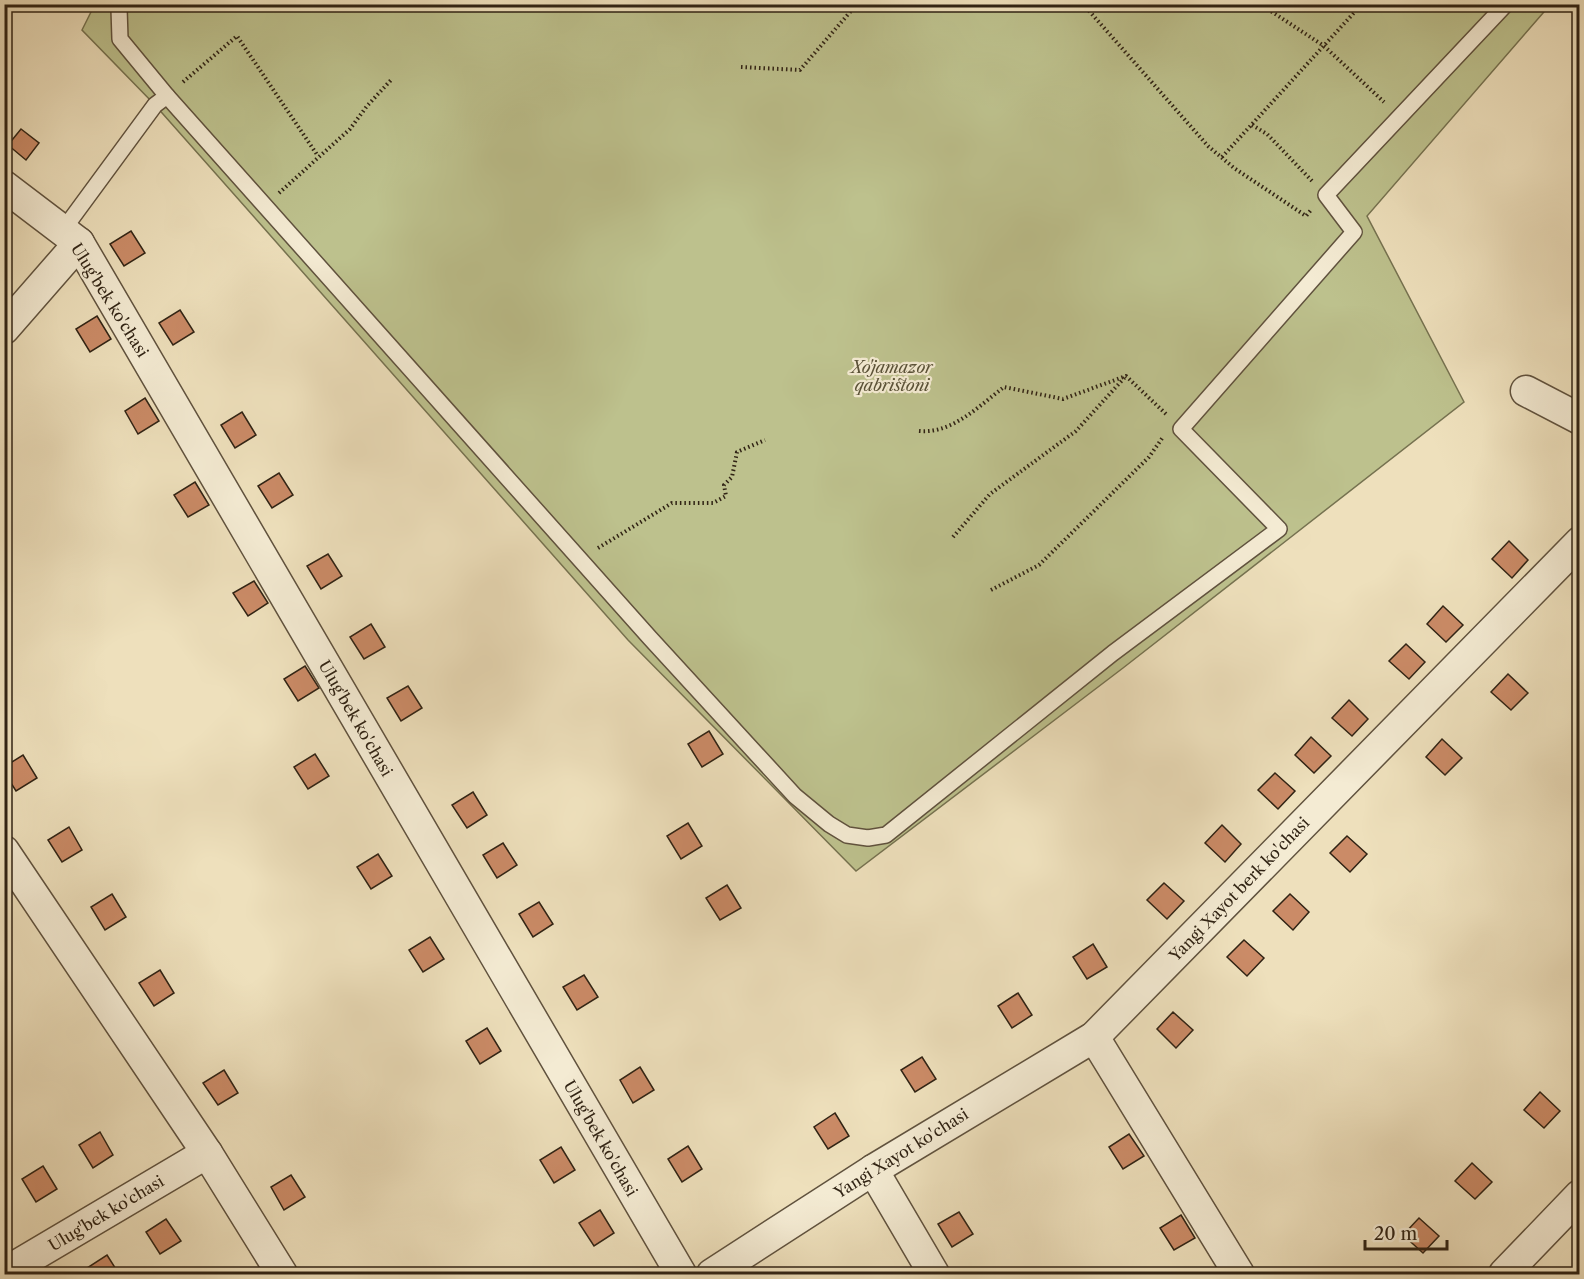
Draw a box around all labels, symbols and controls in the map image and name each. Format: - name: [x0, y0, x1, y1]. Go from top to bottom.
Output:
- street label: Ulug'bek ko'chasi: [67, 239, 153, 361]
- park label: Xo'jamazor qabristoni: [849, 357, 934, 395]
- street label: Ulug'bek ko'chasi: [315, 656, 397, 780]
- street label: Yangi Xayot berk ko'chasi: [1164, 813, 1313, 966]
- street label: Ulug'bek ko'chasi: [560, 1076, 642, 1200]
- street label: Yangi Xayot ko'chasi: [829, 1104, 972, 1203]
- street label: Ulug'bek ko'chasi: [45, 1171, 167, 1255]
- scale bar: [1365, 1213, 1448, 1251]
- text: 20 m: [1374, 1223, 1418, 1245]

